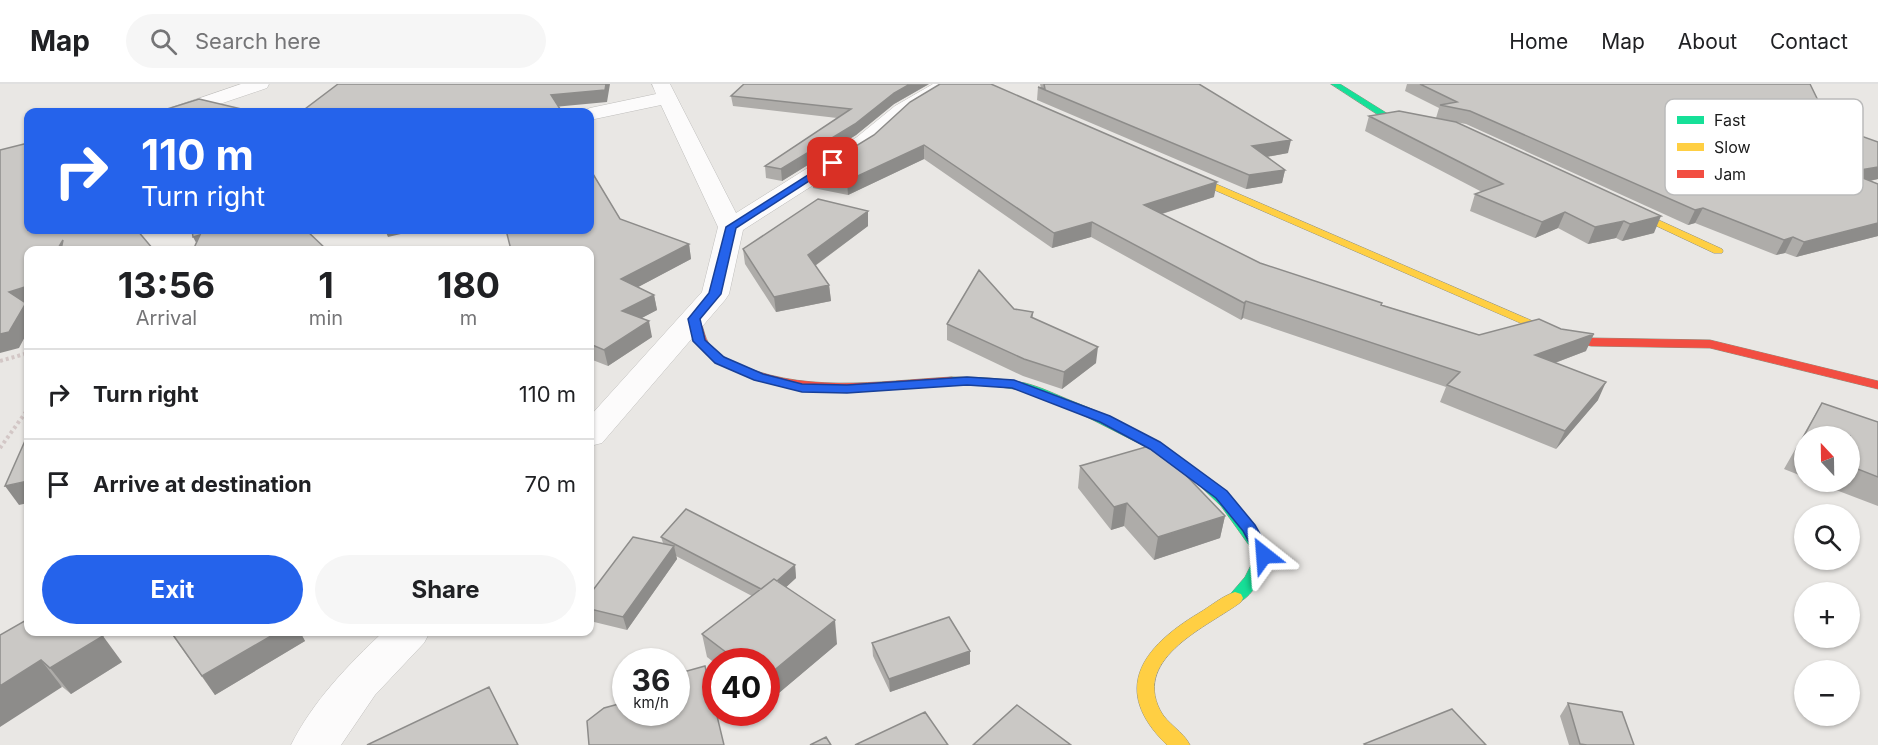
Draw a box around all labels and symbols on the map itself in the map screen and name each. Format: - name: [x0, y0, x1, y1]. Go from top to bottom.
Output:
- legend: [1665, 99, 1863, 195]
- text: Fast: [1714, 110, 1746, 130]
- pin: [807, 137, 858, 188]
- text: Slow: [1714, 137, 1751, 157]
- text: Jam: [1714, 164, 1746, 184]
- north arrow: [1794, 426, 1860, 492]
- position arrow: [1232, 523, 1296, 587]
- speed limit sign: 40: [702, 648, 780, 726]

